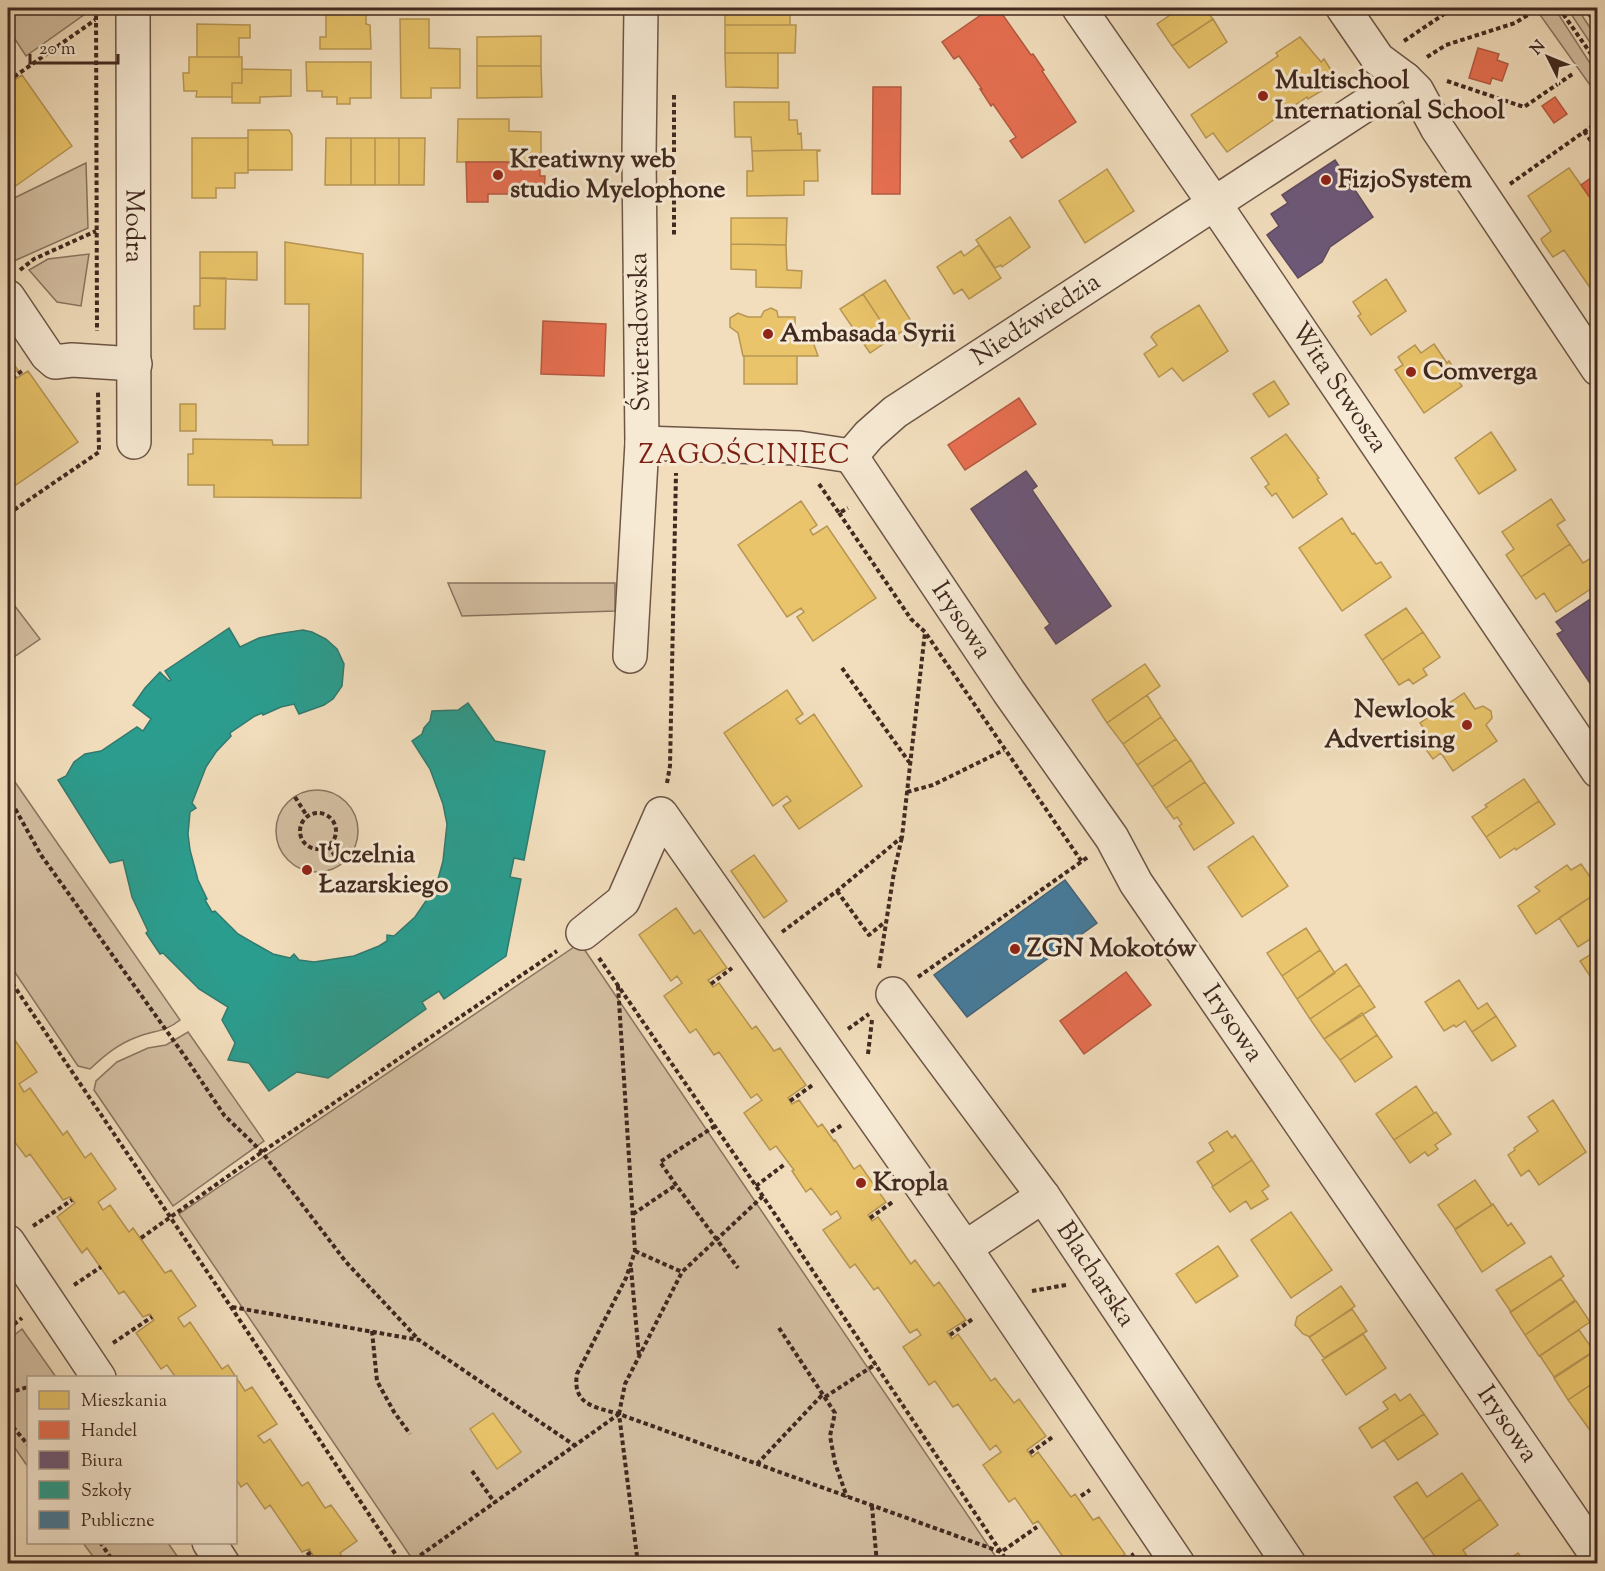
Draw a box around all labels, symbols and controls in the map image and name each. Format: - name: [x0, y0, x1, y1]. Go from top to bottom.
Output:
- scale bar: [30, 27, 118, 65]
- north arrow: [1518, 27, 1578, 87]
- text: N: [1526, 36, 1552, 61]
- text: 20 m: [39, 37, 76, 63]
- place label: Multischool International School: [1275, 63, 1505, 130]
- marker: Multischool International School: [1256, 89, 1270, 103]
- place label: Kreatiwny web studio Myelophone: [510, 142, 725, 209]
- place label: FizjoSystem: [1338, 162, 1472, 199]
- marker: Kreatiwny web studio Myelophone: [491, 168, 505, 182]
- marker: FizjoSystem: [1319, 173, 1333, 187]
- street label: Modra: [115, 189, 152, 263]
- street label: Świeradowska: [621, 252, 661, 412]
- street label: Niedźwiedzia: [964, 264, 1108, 376]
- street label: Wita Stwosza: [1281, 315, 1396, 460]
- place label: Ambasada Syrii: [780, 316, 956, 353]
- marker: Ambasada Syrii: [761, 327, 775, 341]
- place label: Comverga: [1423, 354, 1538, 391]
- marker: Comverga: [1404, 365, 1418, 379]
- district label: ZAGOŚCINIEC: [639, 437, 851, 476]
- street label: Irysowa: [922, 574, 1001, 667]
- place label: Newlook Advertising: [1324, 692, 1456, 759]
- marker: Newlook Advertising: [1460, 718, 1474, 732]
- place label: Uczelnia Łazarskiego: [319, 837, 448, 904]
- marker: Uczelnia Łazarskiego: [300, 863, 314, 877]
- place label: ZGN Mokotów: [1027, 931, 1197, 968]
- marker: ZGN Mokotów: [1008, 942, 1022, 956]
- street label: Irysowa: [1193, 977, 1272, 1070]
- place label: Kropla: [873, 1165, 949, 1202]
- marker: Kropla: [854, 1176, 868, 1190]
- street label: Blacharska: [1047, 1214, 1144, 1335]
- legend: [27, 1376, 237, 1544]
- street label: Irysowa: [1467, 1378, 1547, 1470]
- text: Mieszkania: [81, 1389, 167, 1415]
- text: Handel: [81, 1419, 137, 1445]
- text: Biura: [81, 1449, 123, 1475]
- text: Szkoły: [81, 1479, 132, 1505]
- text: Publiczne: [81, 1509, 155, 1535]

